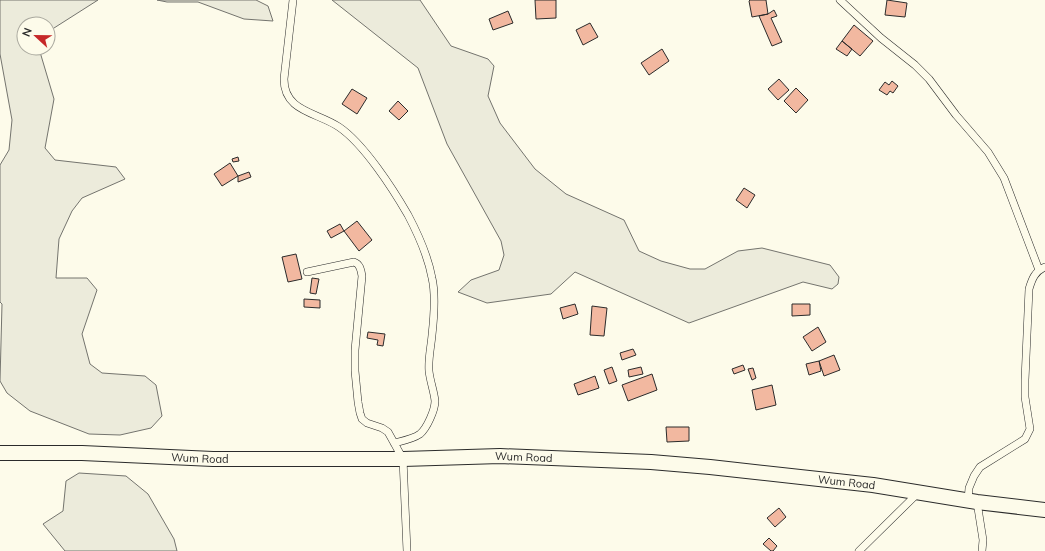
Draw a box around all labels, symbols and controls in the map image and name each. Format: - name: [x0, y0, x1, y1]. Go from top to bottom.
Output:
- north arrow: [16, 16, 56, 56]
- text: N: [19, 26, 35, 39]
- street label: Wum Road: [495, 449, 553, 465]
- street label: Wum Road: [171, 450, 229, 466]
- street label: Wum Road: [817, 472, 876, 492]

